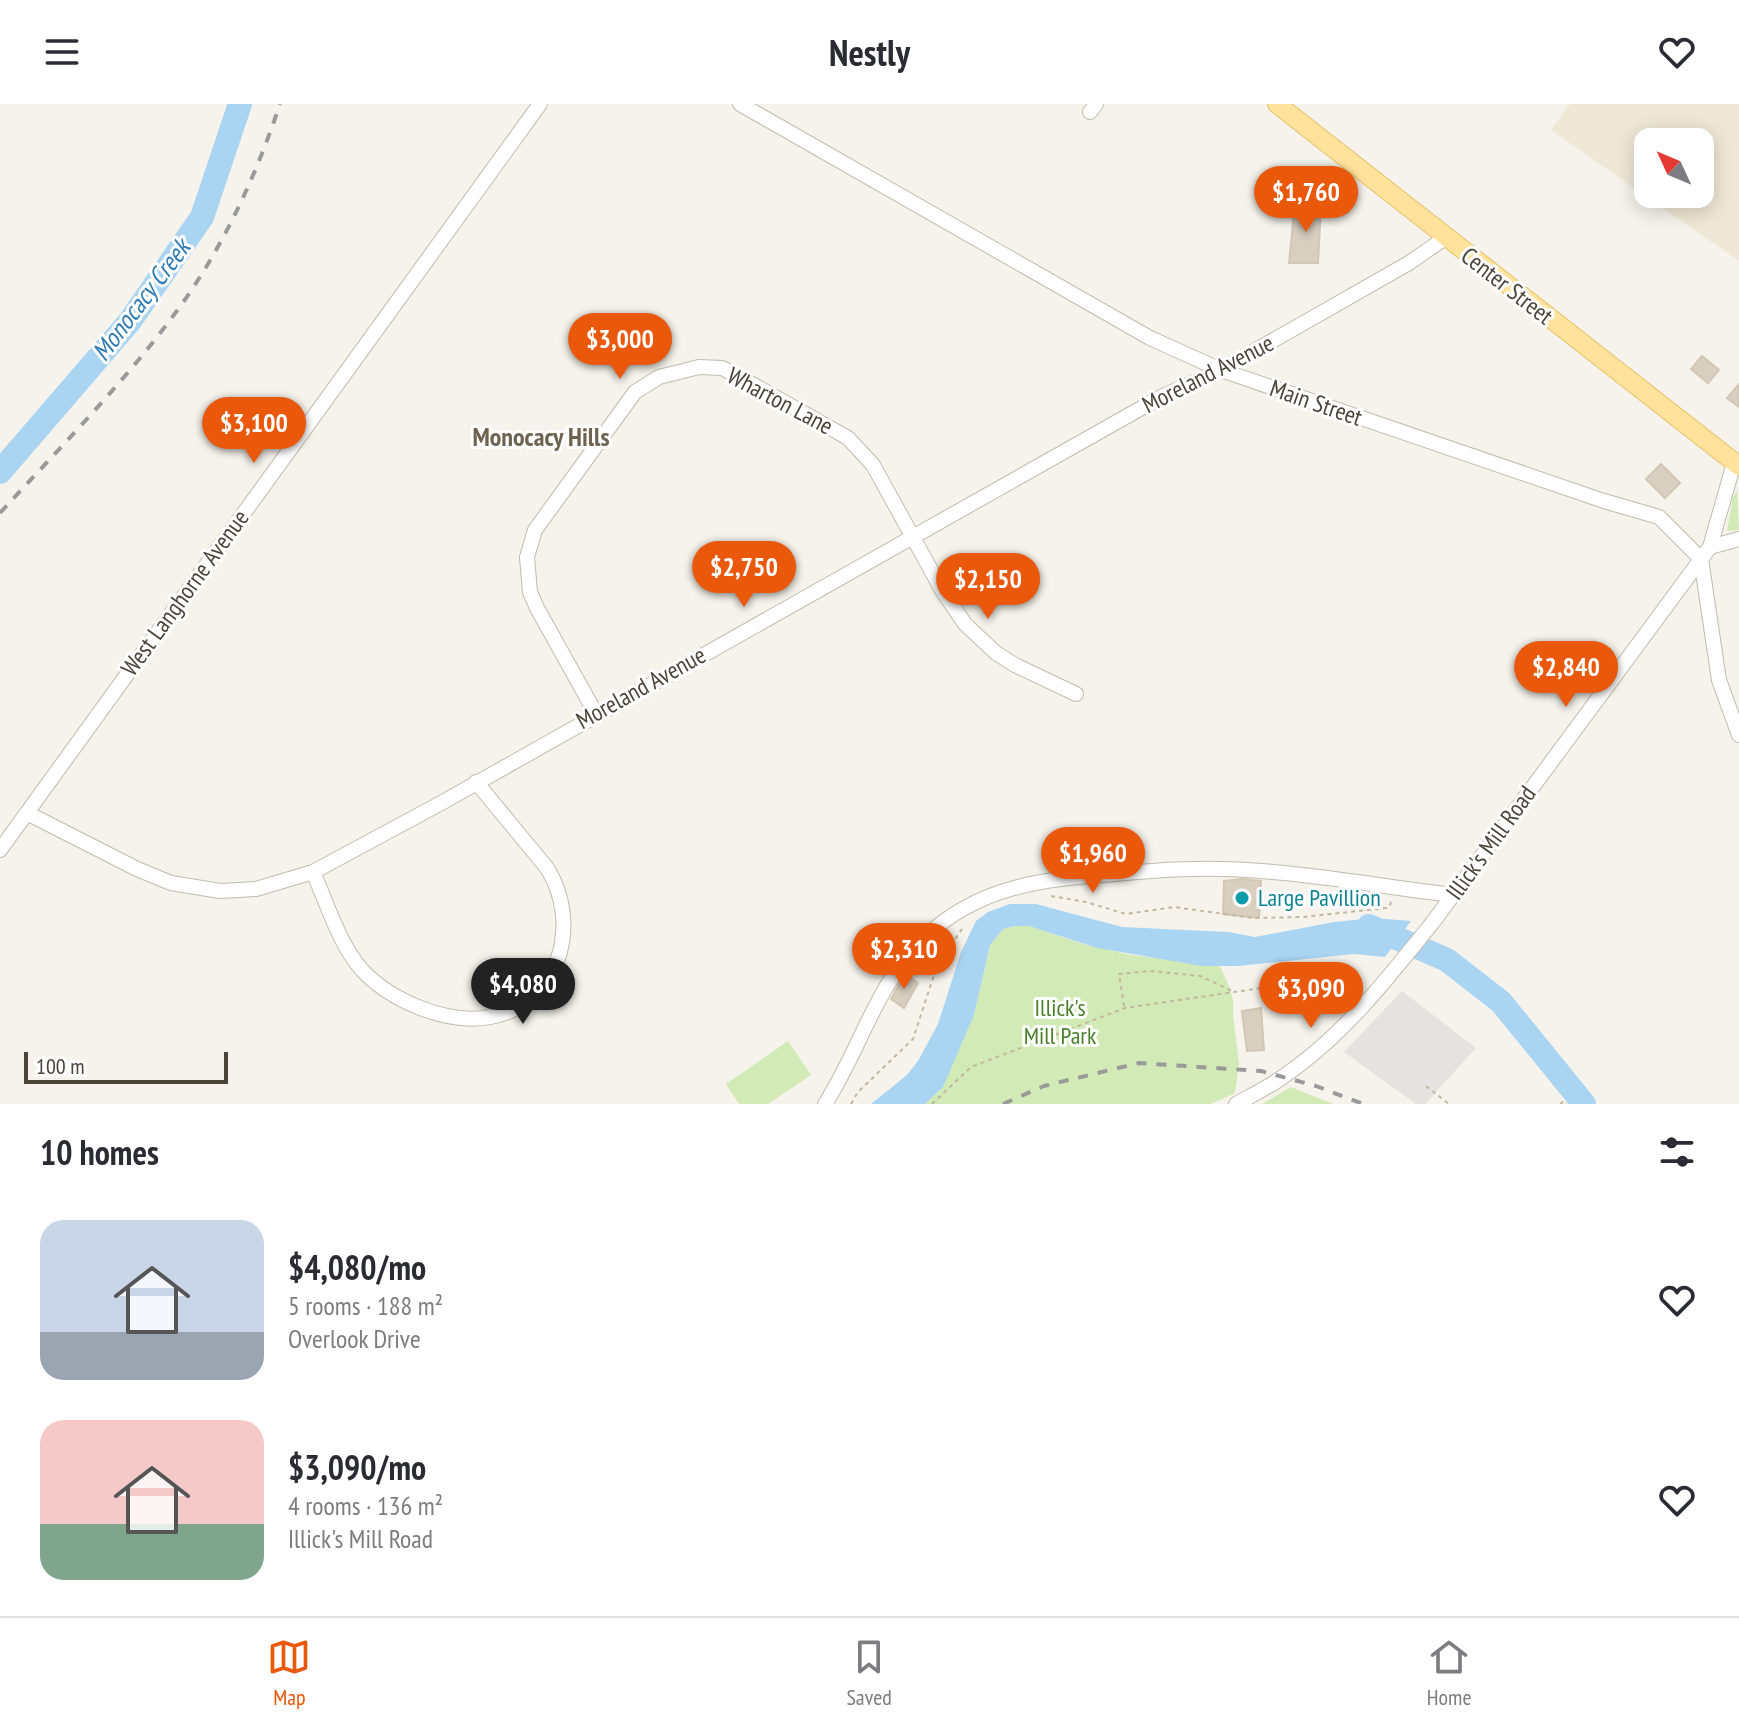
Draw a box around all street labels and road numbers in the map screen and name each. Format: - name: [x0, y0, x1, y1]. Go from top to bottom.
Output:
- street label: Center Street: [1455, 240, 1560, 331]
- street label: Moreland Avenue: [1137, 327, 1279, 420]
- street label: Wharton Lane: [722, 360, 839, 441]
- street label: Main Street: [1266, 372, 1367, 433]
- street label: West Langhorne Avenue: [114, 503, 255, 682]
- street label: Moreland Avenue: [571, 639, 711, 736]
- street label: Illick's Mill Road: [1439, 779, 1542, 906]

